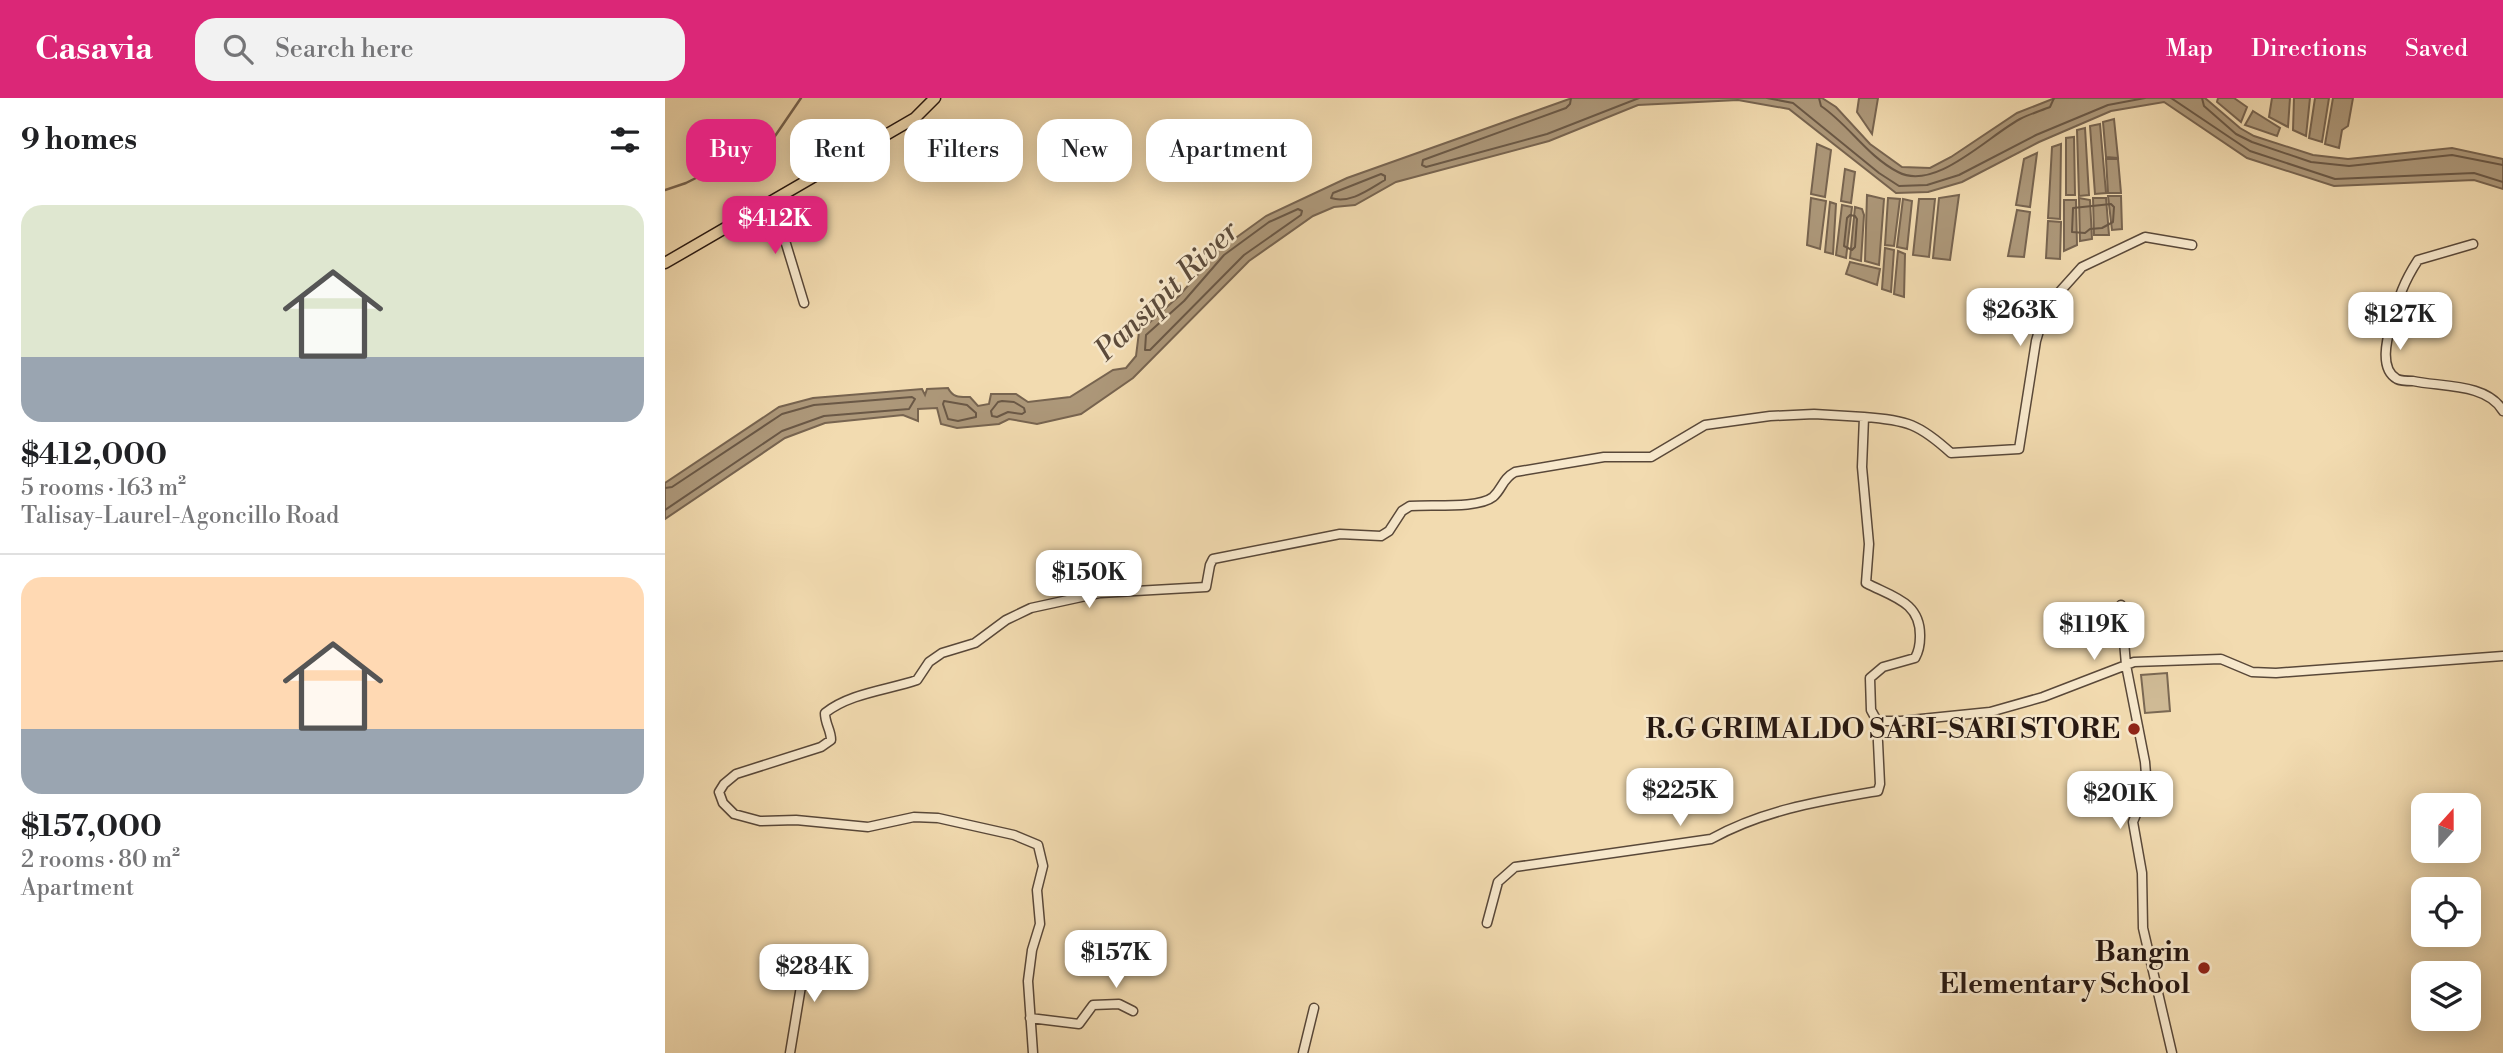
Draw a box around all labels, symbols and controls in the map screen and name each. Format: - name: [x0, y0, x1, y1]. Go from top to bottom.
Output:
- search box: [195, 18, 685, 81]
- text: Casavia: [35, 29, 153, 70]
- icon: search: [219, 30, 257, 68]
- text: Search here: [275, 33, 414, 65]
- text: Map: [2166, 34, 2213, 64]
- text: Directions: [2251, 34, 2367, 64]
- text: Saved: [2405, 34, 2468, 64]
- chip: Buy: [686, 119, 776, 182]
- chip: Rent: [790, 119, 890, 182]
- chip: Filters: [904, 119, 1023, 182]
- chip: New: [1037, 119, 1132, 182]
- chip: Apartment: [1146, 119, 1312, 182]
- text: 9 homes: [21, 121, 137, 159]
- icon: filters: [606, 121, 644, 159]
- pin: $412K: [726, 197, 824, 256]
- text: $412K: [738, 205, 812, 233]
- water label: Pansipit River: [1086, 212, 1248, 370]
- icon: home: [270, 251, 396, 377]
- pin: $263K: [1971, 288, 2069, 348]
- pin: $127K: [2351, 292, 2449, 352]
- text: $263K: [1982, 297, 2058, 325]
- text: $127K: [2364, 301, 2436, 329]
- text: $412,000: [21, 436, 167, 474]
- text: 5 rooms · 163 m²: [21, 474, 186, 502]
- text: Talisay-Laurel-Agoncillo Road: [21, 502, 339, 530]
- pin: $150K: [1040, 550, 1138, 610]
- text: $150K: [1052, 559, 1126, 587]
- pin: $119K: [2045, 602, 2143, 662]
- text: $119K: [2059, 611, 2129, 639]
- icon: home: [270, 623, 396, 749]
- place label: R.G GRIMALDO SARI-SARI STORE: [1646, 712, 2120, 747]
- marker: R.G GRIMALDO SARI-SARI STORE: [2126, 721, 2142, 737]
- pin: $225K: [1631, 768, 1729, 828]
- pin: $201K: [2071, 772, 2169, 831]
- text: $225K: [1642, 777, 1718, 805]
- text: $201K: [2083, 780, 2157, 808]
- north arrow: [2411, 793, 2481, 863]
- map controls: [2411, 793, 2481, 1031]
- text: $157,000: [21, 808, 162, 846]
- text: 2 rooms · 80 m²: [21, 846, 180, 874]
- text: Apartment: [21, 874, 134, 902]
- button: locate: [2411, 877, 2481, 947]
- pin: $157K: [1067, 930, 1165, 990]
- place label: Bangin Elementary School: [1939, 935, 2190, 1002]
- text: $157K: [1081, 939, 1151, 967]
- pin: $284K: [765, 944, 863, 1004]
- text: $284K: [775, 953, 853, 981]
- marker: Bangin Elementary School: [2196, 960, 2212, 976]
- button: layers: [2411, 961, 2481, 1031]

